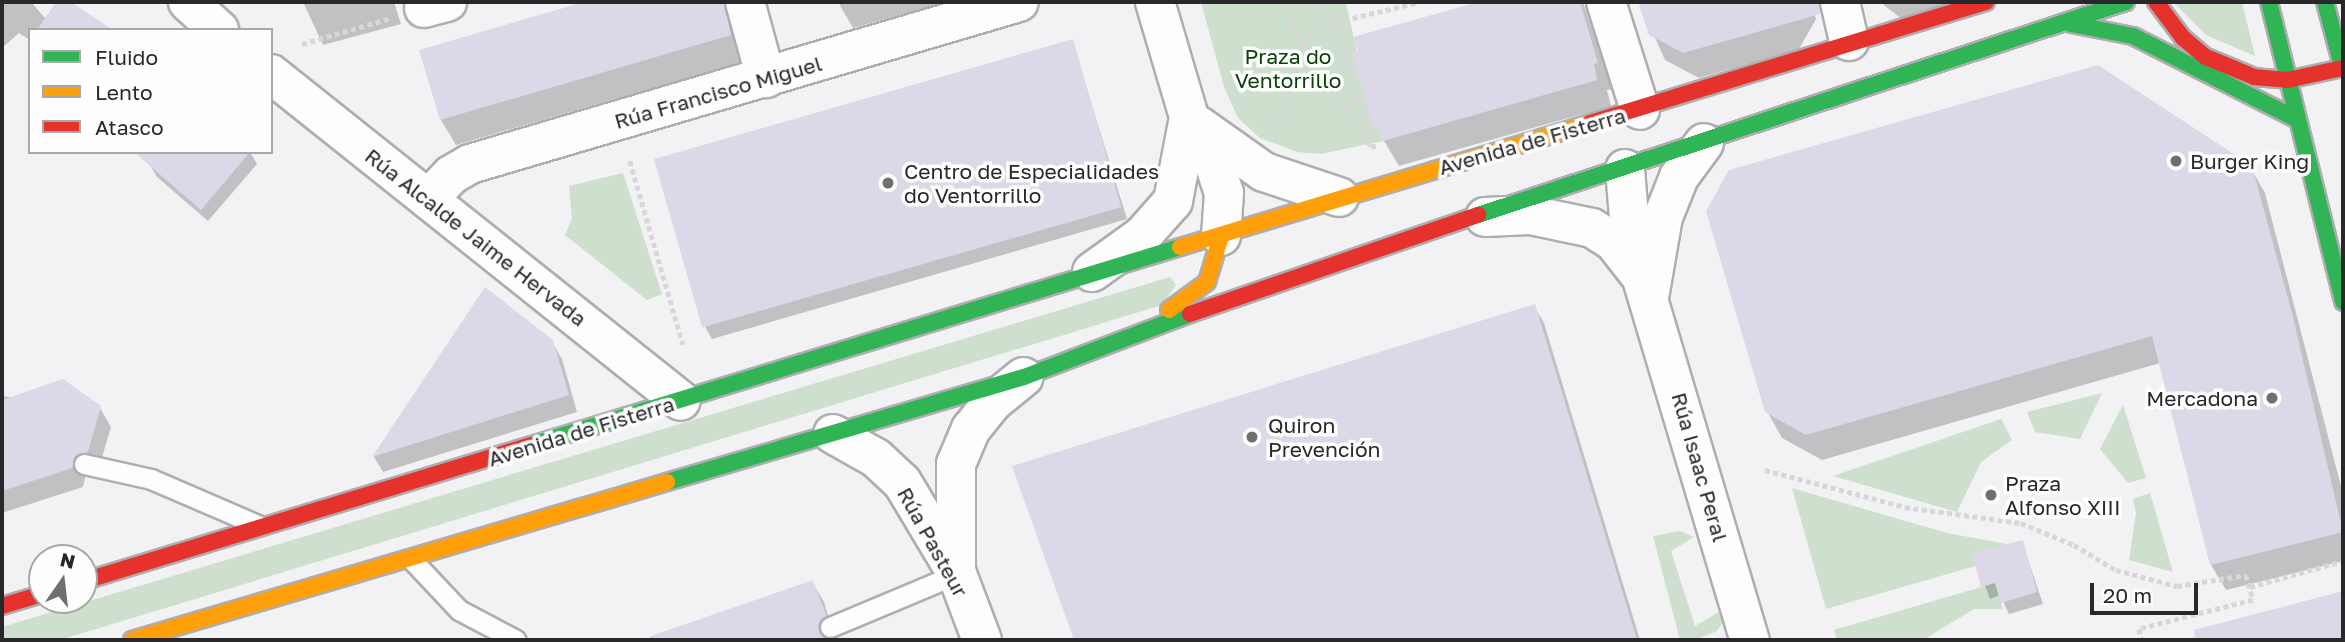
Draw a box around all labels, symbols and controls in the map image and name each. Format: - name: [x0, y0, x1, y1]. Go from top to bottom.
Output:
- legend: [28, 28, 273, 154]
- park label: Praza do Ventorrillo: [1235, 43, 1341, 93]
- text: Fluido: [95, 44, 158, 70]
- street label: Rúa Francisco Miguel: [611, 50, 825, 134]
- text: Lento: [95, 79, 153, 105]
- street label: Avenida de Fisterra: [1436, 102, 1628, 180]
- text: Atasco: [95, 114, 164, 140]
- street label: Rúa Alcalde Jaime Hervada: [360, 143, 592, 331]
- place label: Burger King: [2190, 148, 2309, 174]
- marker: Burger King: [2168, 153, 2184, 169]
- place label: Centro de Especialidades do Ventorrillo: [904, 158, 1159, 208]
- marker: Centro de Especialidades do Ventorrillo: [878, 173, 898, 193]
- place label: Mercadona: [2146, 385, 2258, 411]
- street label: Rúa Isaac Peral: [1667, 389, 1733, 545]
- marker: Mercadona: [2264, 390, 2280, 406]
- street label: Avenida de Fisterra: [485, 391, 677, 471]
- place label: Quiron Prevención: [1268, 412, 1381, 462]
- marker: Quiron Prevención: [1242, 427, 1262, 447]
- place label: Praza Alfonso XIII: [2005, 470, 2121, 520]
- street label: Rúa Pasteur: [892, 483, 974, 601]
- marker: Praza Alfonso XIII: [1983, 487, 1999, 503]
- north arrow: [28, 544, 98, 614]
- text: N: [58, 547, 78, 573]
- scale bar: [2093, 568, 2202, 612]
- text: 20 m: [2103, 582, 2152, 608]

